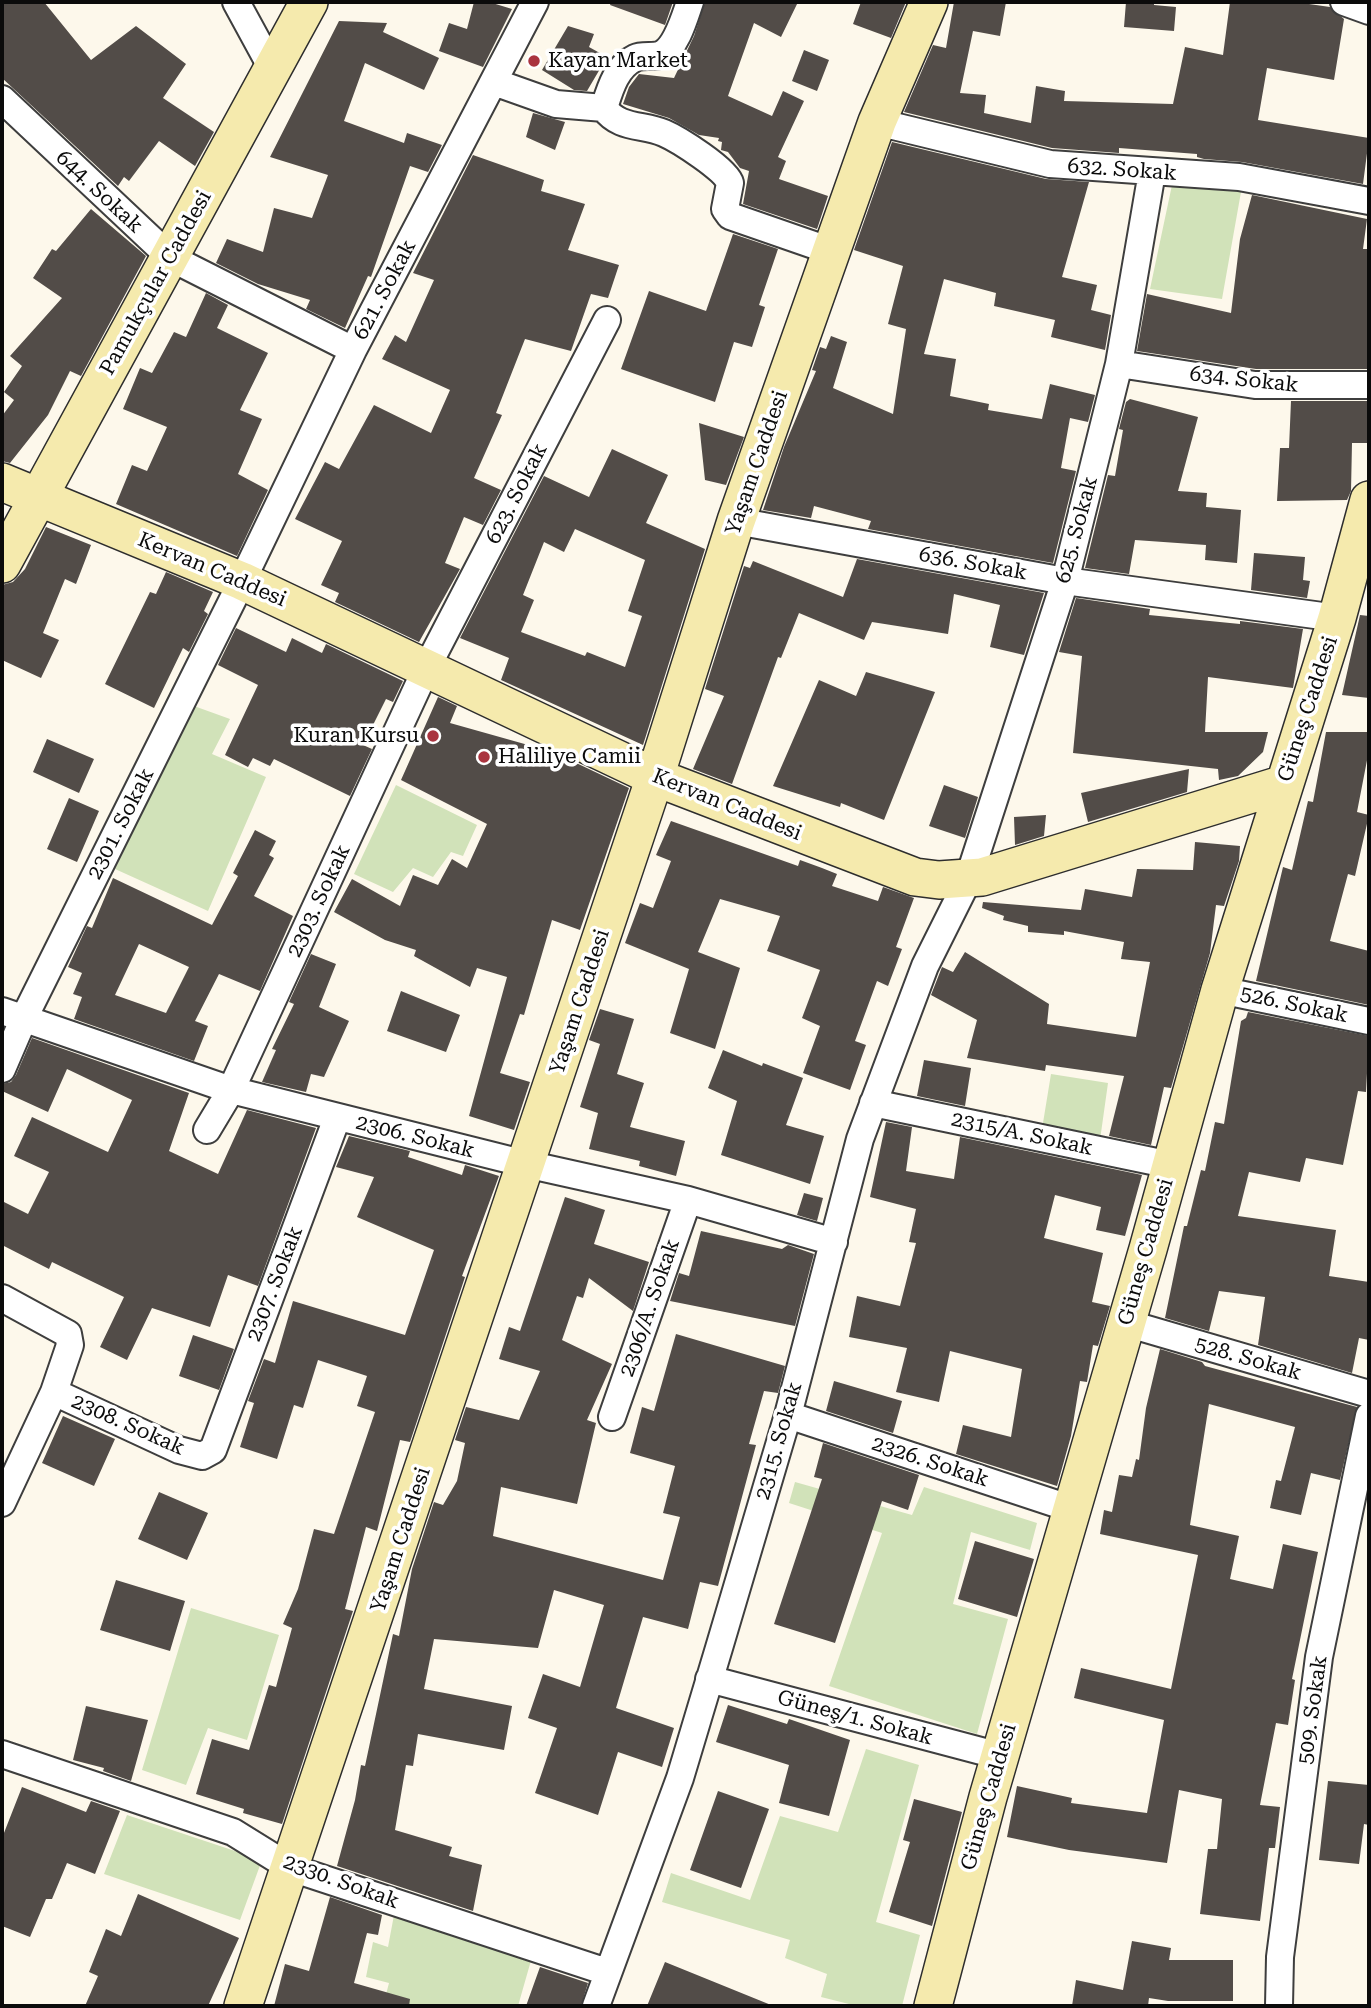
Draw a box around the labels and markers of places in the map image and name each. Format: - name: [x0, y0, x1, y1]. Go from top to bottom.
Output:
- place label: Kayan Market: [548, 48, 688, 74]
- marker: Kayan Market: [526, 53, 542, 69]
- place label: Kuran Kursu: [293, 723, 419, 749]
- marker: Kuran Kursu: [425, 728, 441, 744]
- place label: Haliliye Camii: [498, 744, 641, 770]
- marker: Haliliye Camii: [476, 749, 492, 765]

